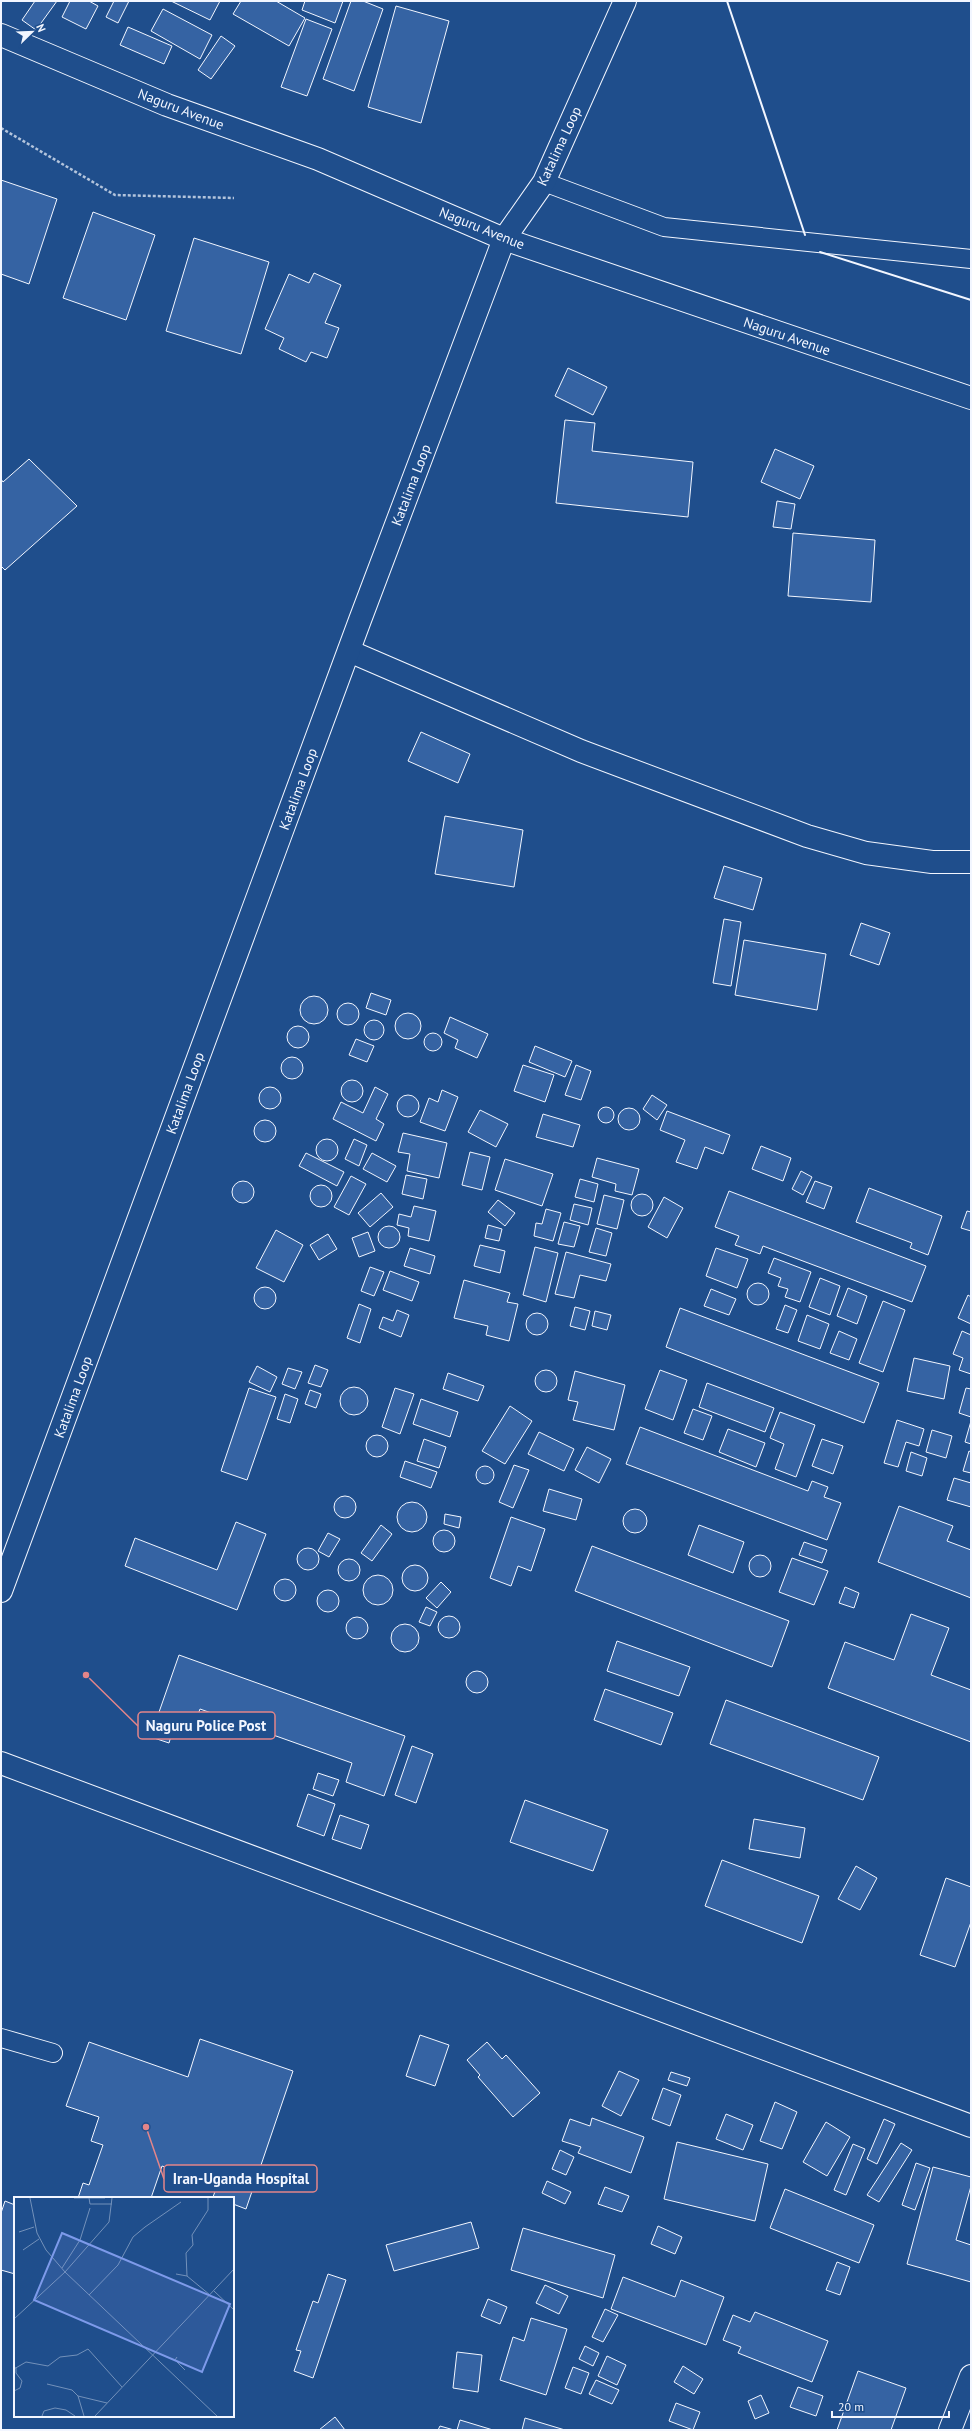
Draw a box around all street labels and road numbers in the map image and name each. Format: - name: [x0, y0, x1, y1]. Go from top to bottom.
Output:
- street label: Naguru Avenue: [135, 84, 227, 134]
- street label: Katalima Loop: [533, 103, 585, 189]
- street label: Naguru Avenue: [437, 203, 527, 253]
- street label: Naguru Avenue: [741, 313, 833, 359]
- street label: Katalima Loop: [387, 442, 435, 528]
- street label: Katalima Loop: [275, 746, 321, 832]
- street label: Katalima Loop: [162, 1050, 208, 1136]
- street label: Katalima Loop: [50, 1354, 96, 1440]

